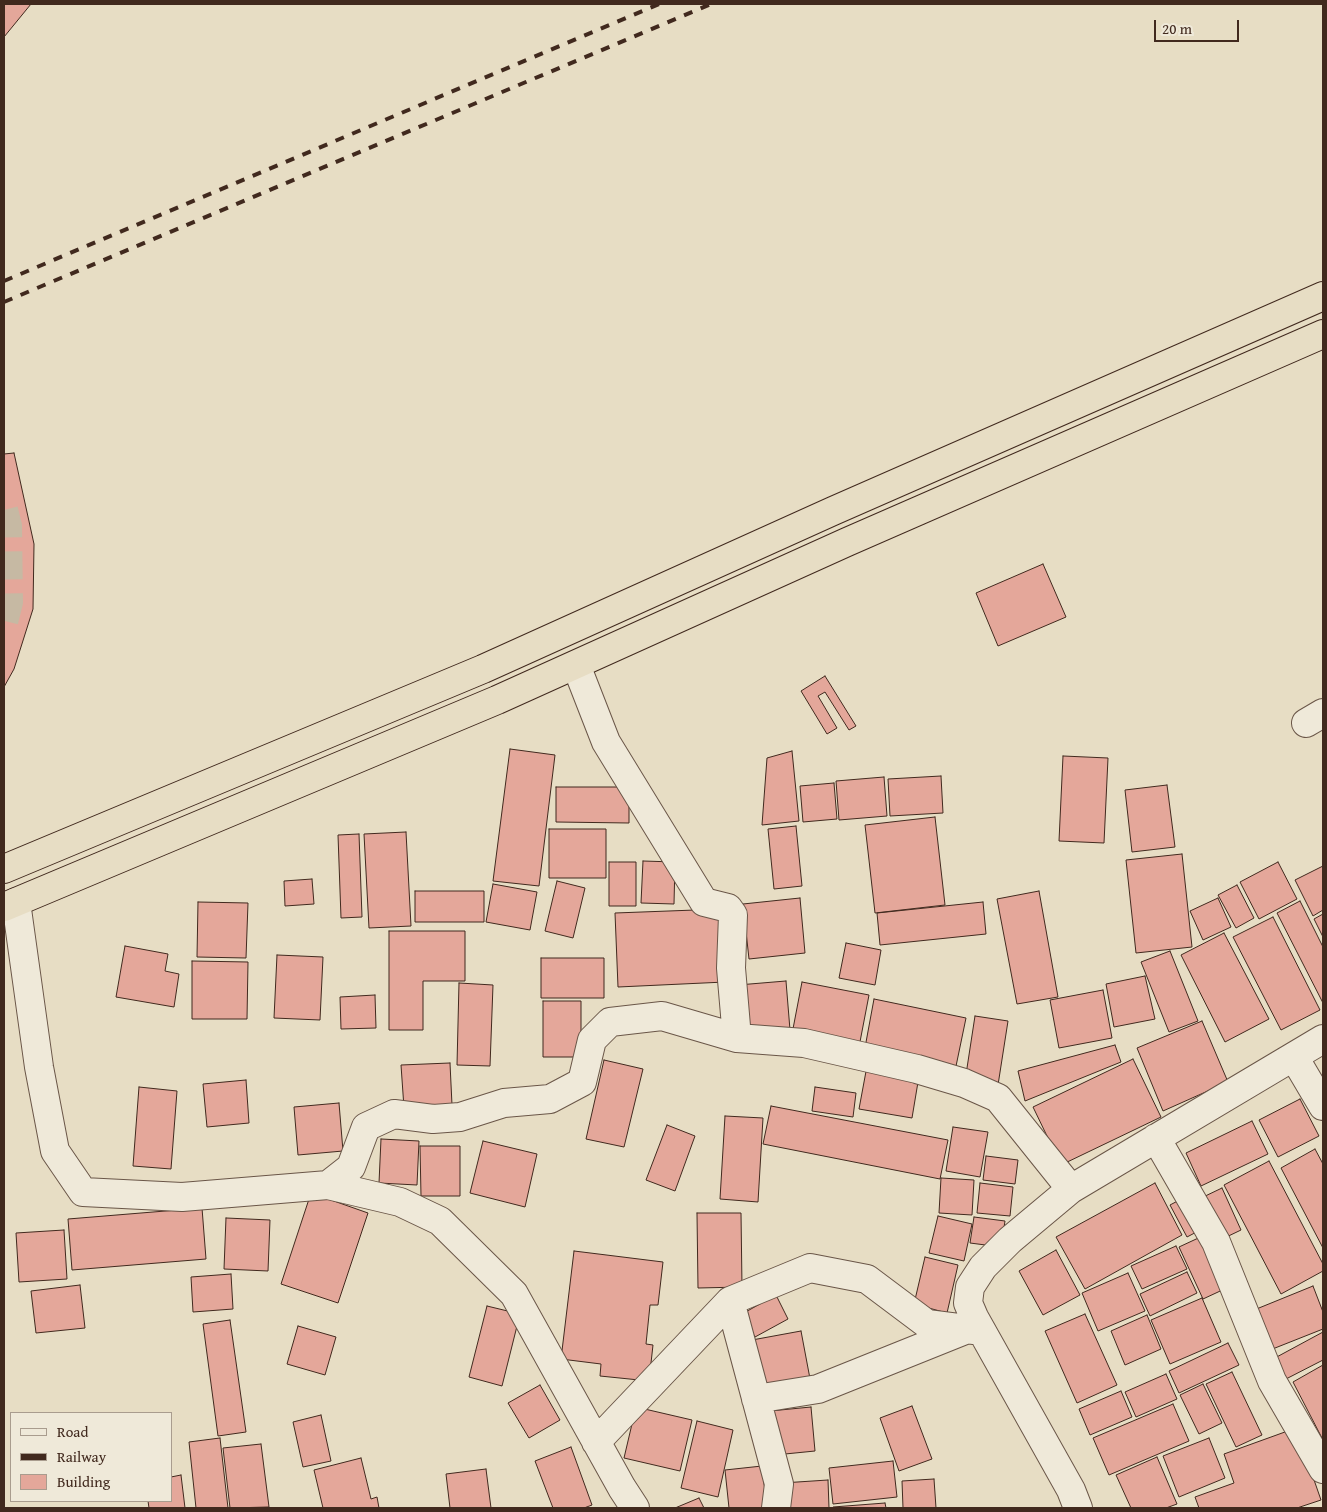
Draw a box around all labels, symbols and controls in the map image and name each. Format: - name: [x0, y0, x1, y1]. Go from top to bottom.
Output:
- scale bar: [1157, 10, 1242, 42]
- text: 20 m: [1162, 18, 1192, 39]
- legend: [10, 1412, 172, 1502]
- text: Road: [57, 1421, 88, 1442]
- text: Railway: [57, 1446, 106, 1467]
- text: Building: [57, 1471, 110, 1492]

